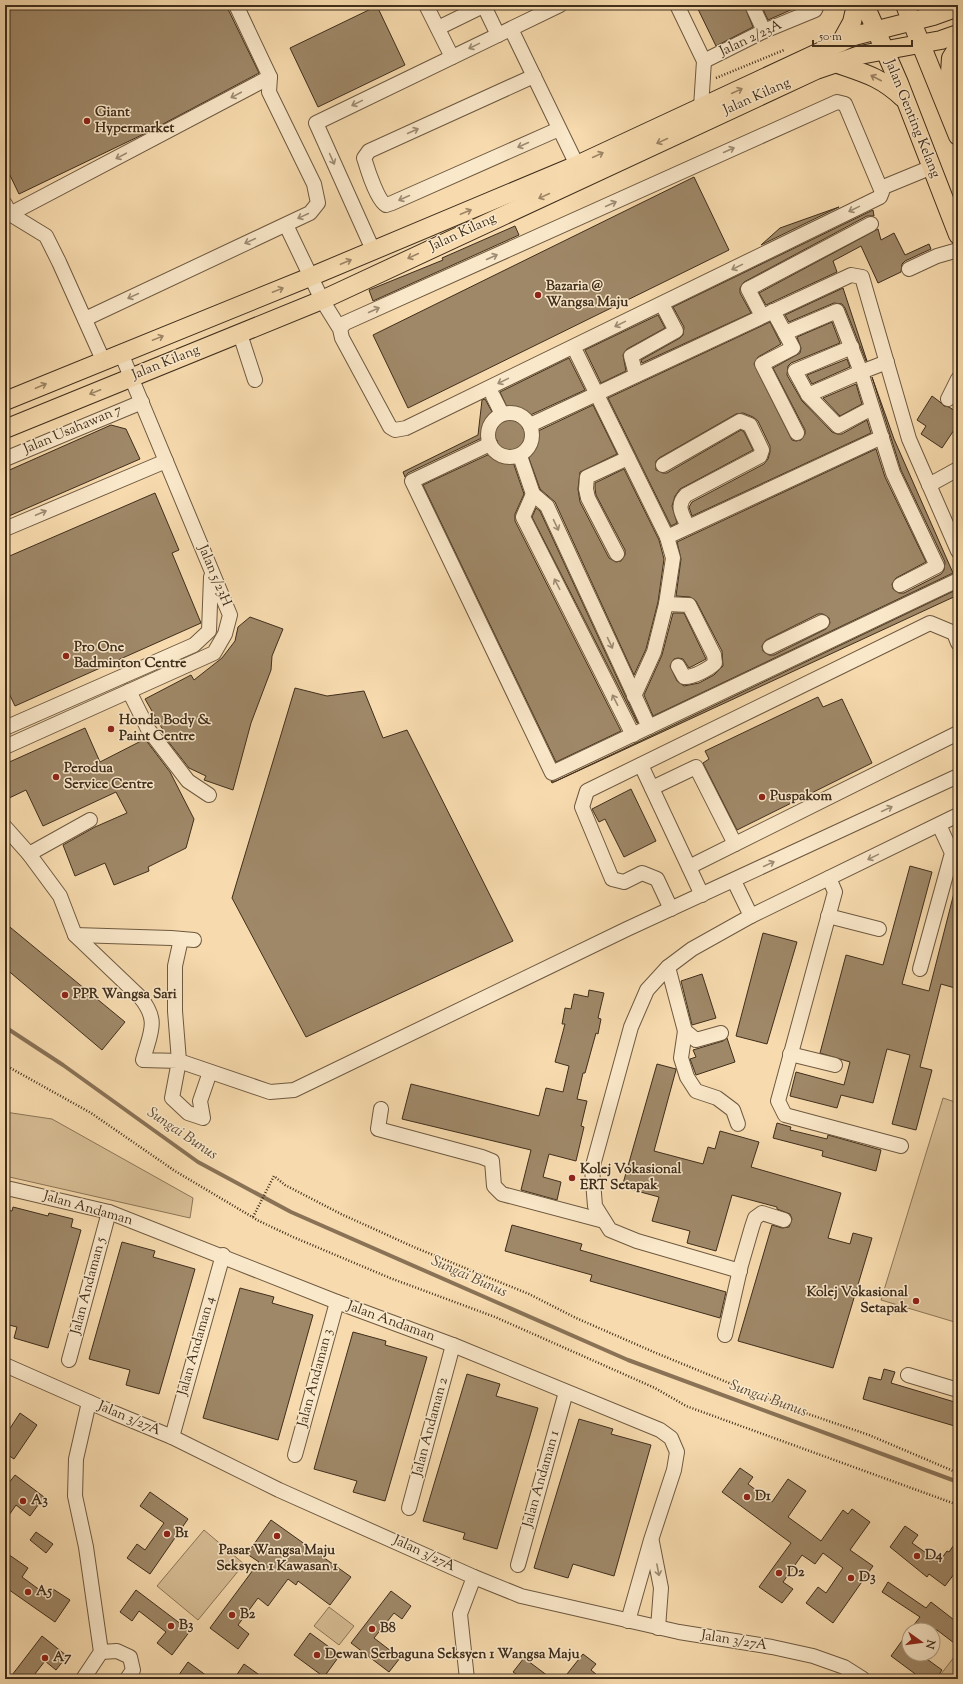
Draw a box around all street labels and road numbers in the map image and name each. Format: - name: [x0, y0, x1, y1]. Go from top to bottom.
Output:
- street label: Jalan 2/23A: [716, 16, 786, 63]
- street label: Jalan Genting Kelang: [879, 56, 945, 181]
- street label: Jalan Kilang: [719, 73, 794, 121]
- street label: Jalan Kilang: [425, 209, 500, 258]
- street label: Jalan Kilang: [128, 340, 203, 386]
- street label: Jalan Usahawan 7: [20, 400, 125, 460]
- street label: Jalan 5/23H: [192, 541, 236, 610]
- street label: Jalan Andaman: [40, 1186, 135, 1231]
- street label: Jalan Andaman 5: [66, 1235, 112, 1338]
- street label: Jalan Andaman 4: [173, 1294, 221, 1399]
- street label: Jalan Andaman: [343, 1296, 438, 1347]
- street label: Jalan Andaman 3: [293, 1326, 339, 1430]
- street label: Jalan Andaman 2: [408, 1375, 454, 1480]
- street label: Jalan 3/27A: [94, 1396, 164, 1441]
- street label: Jalan Andaman 1: [518, 1428, 565, 1531]
- street label: Jalan 3/27A: [389, 1530, 459, 1577]
- street label: Jalan 3/27A: [699, 1626, 769, 1656]

